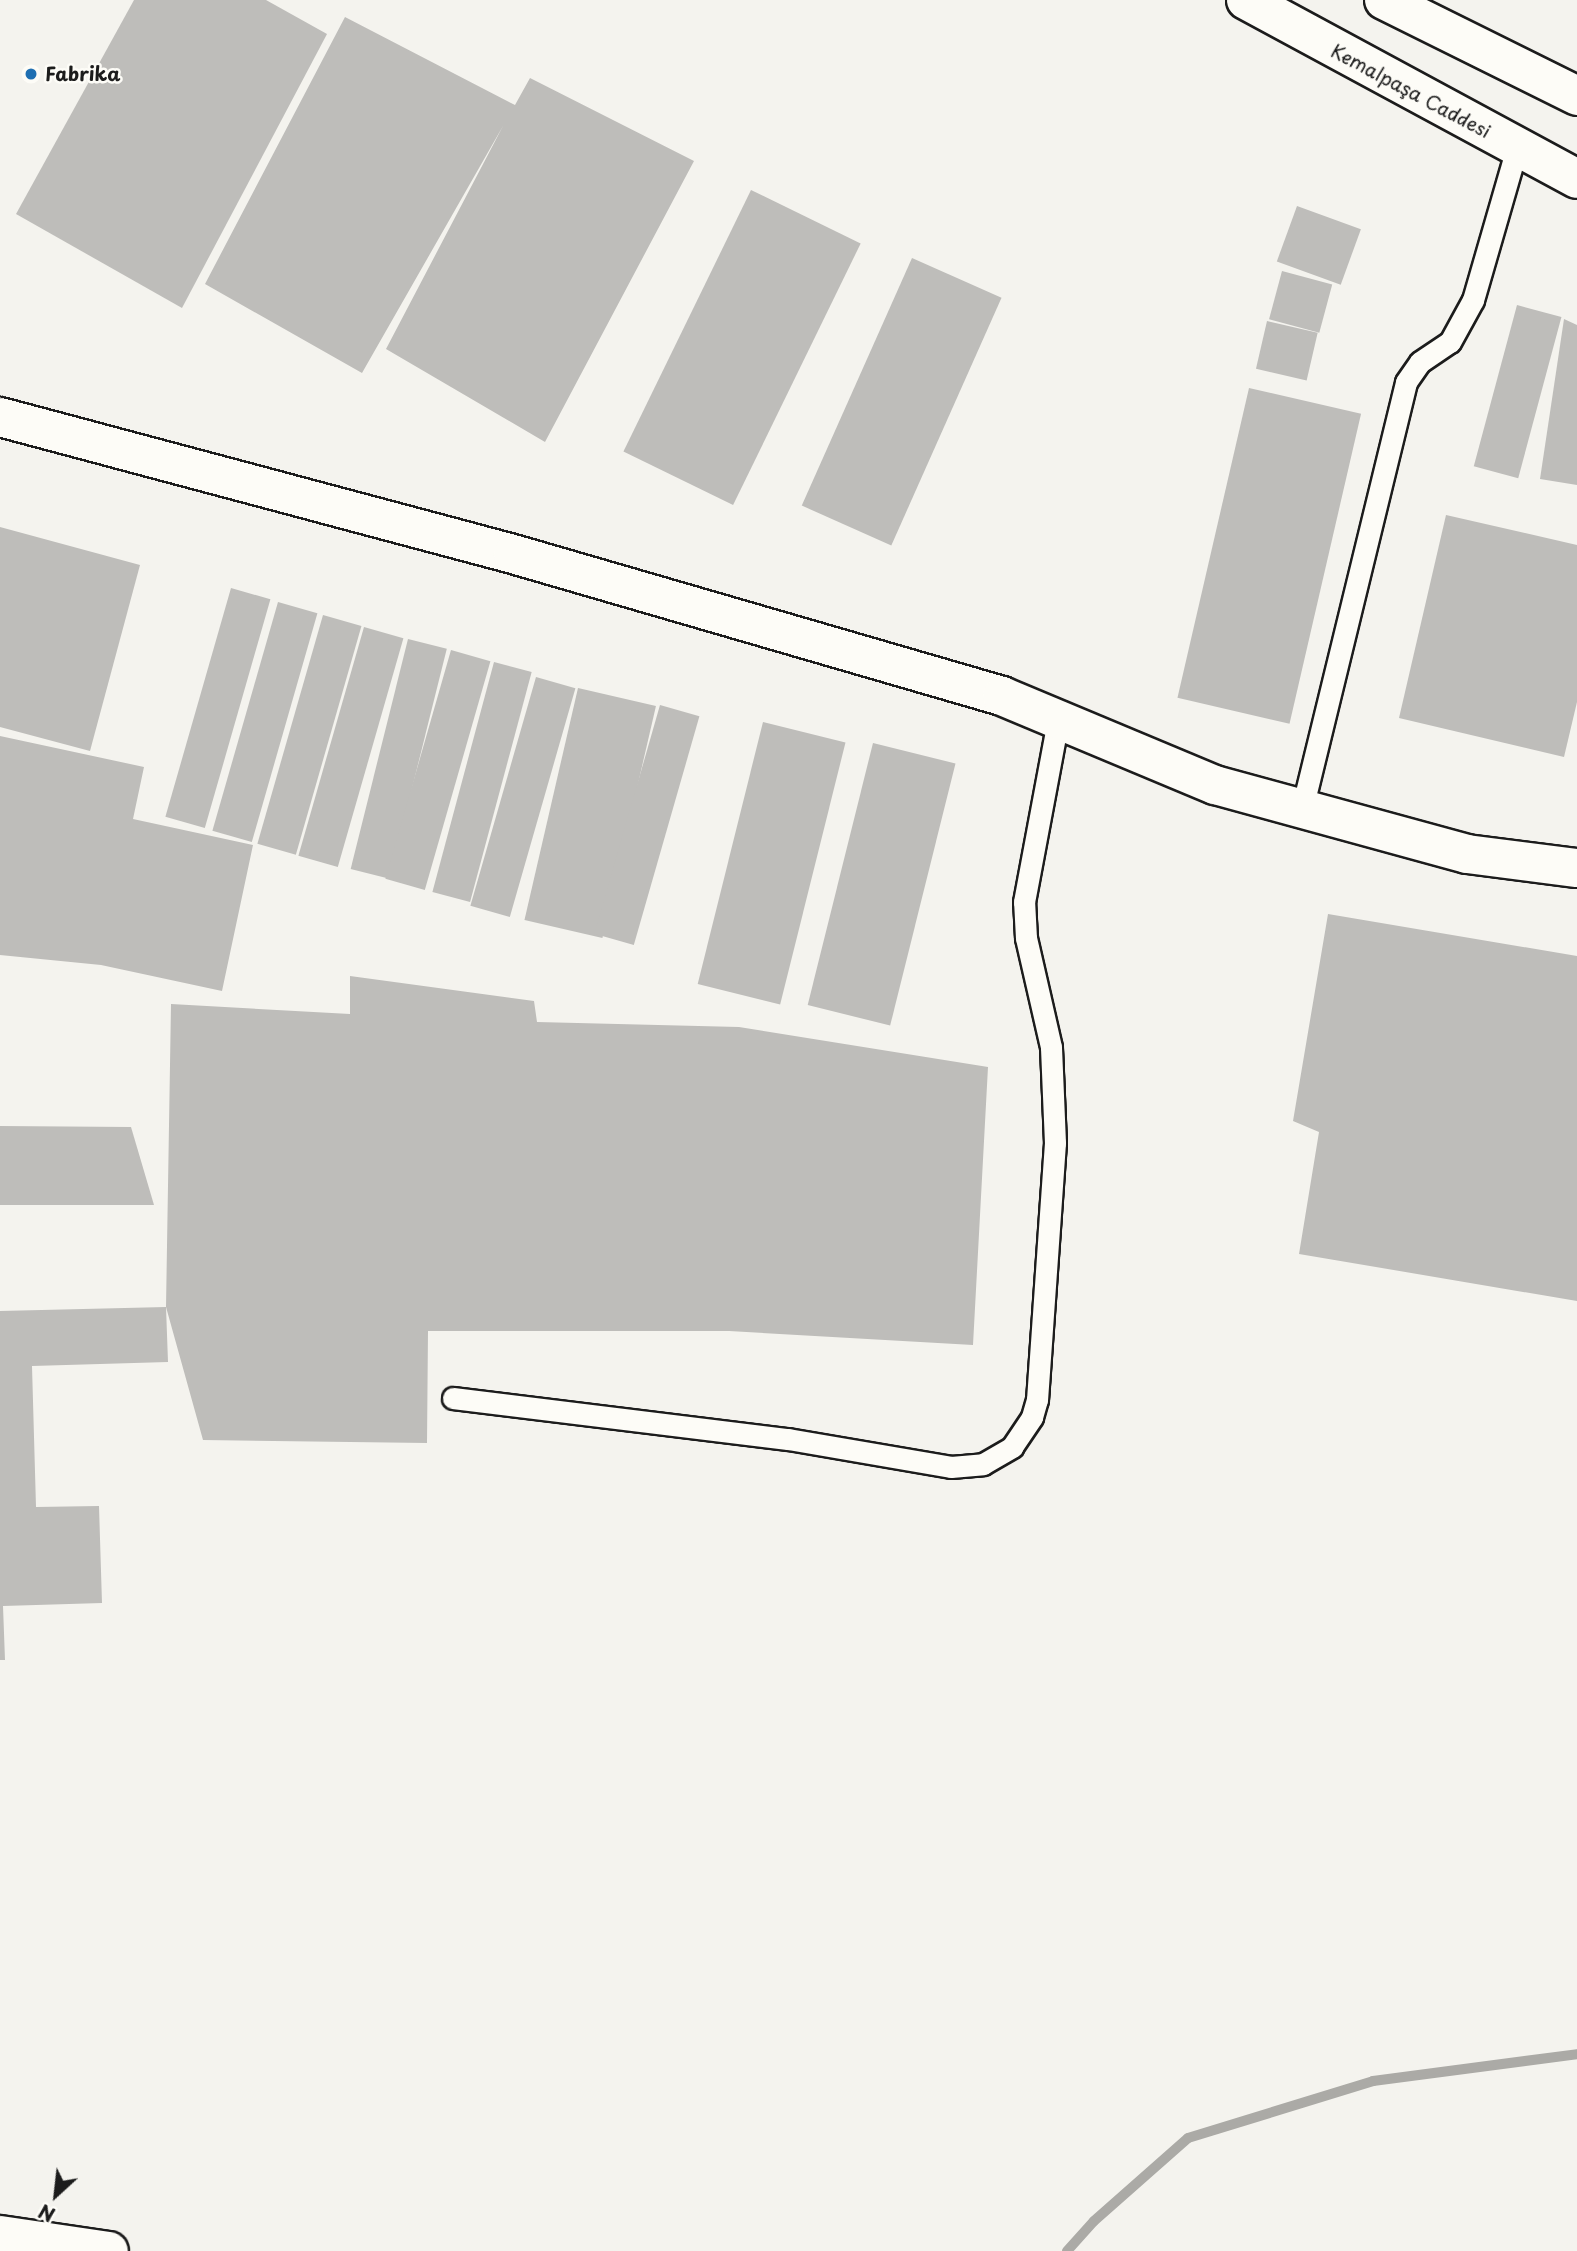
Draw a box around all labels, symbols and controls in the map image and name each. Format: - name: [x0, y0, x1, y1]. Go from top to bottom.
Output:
- street label: Kemalpaşa Caddesi: [1327, 39, 1495, 143]
- place label: Fabrika: [45, 63, 120, 85]
- marker: Fabrika: [23, 66, 39, 82]
- north arrow: [21, 2160, 91, 2230]
- text: N: [33, 2198, 60, 2230]

